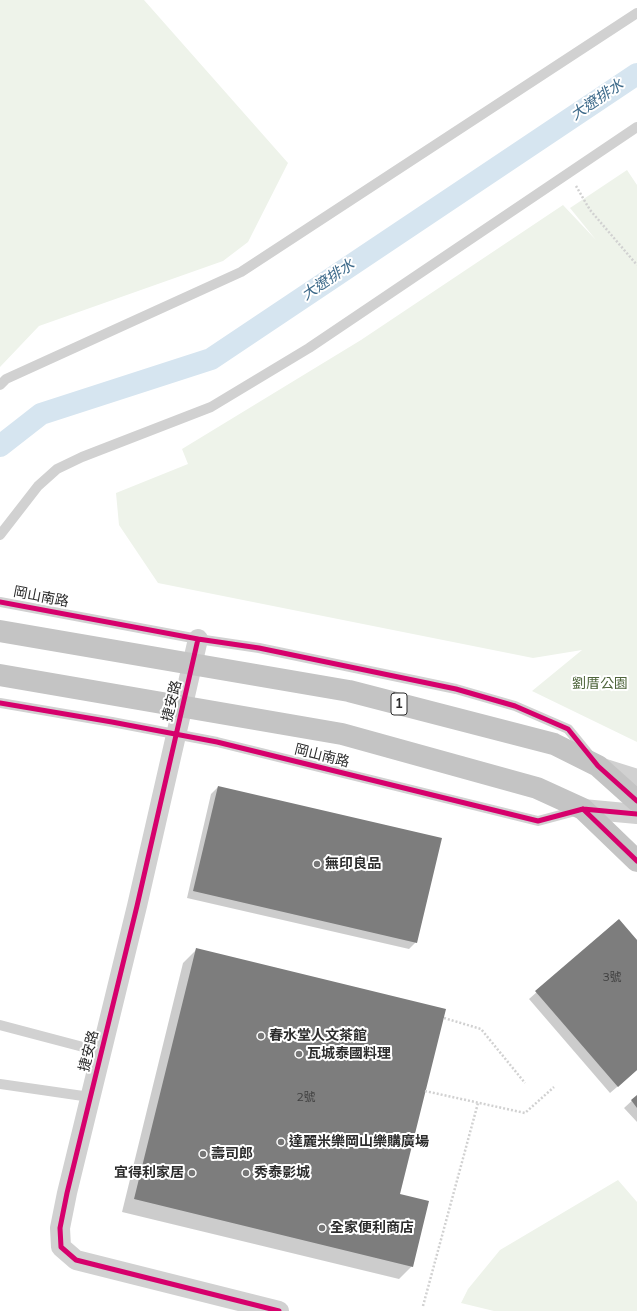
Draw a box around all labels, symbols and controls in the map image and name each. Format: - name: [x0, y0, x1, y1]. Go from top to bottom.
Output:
- water label: 大遼排水: [567, 76, 627, 124]
- water label: 大遼排水: [298, 256, 358, 304]
- street label: 岡山南路: [12, 583, 70, 611]
- park label: 劉厝公園: [572, 676, 628, 692]
- street label: 捷安路: [159, 679, 185, 723]
- road number: 1: [391, 693, 407, 715]
- street label: 岡山南路: [293, 741, 351, 771]
- place label: 無印良品: [325, 856, 381, 872]
- marker: 無印良品: [312, 859, 322, 869]
- house number: 3號: [602, 970, 622, 984]
- place label: 春水堂人文茶館: [269, 1028, 367, 1044]
- street label: 捷安路: [76, 1029, 102, 1073]
- marker: 春水堂人文茶館: [256, 1031, 266, 1041]
- place label: 瓦城泰國料理: [307, 1046, 391, 1062]
- marker: 瓦城泰國料理: [294, 1049, 304, 1059]
- house number: 2號: [296, 1090, 316, 1104]
- place label: 達麗米樂岡山樂購廣場: [289, 1134, 429, 1150]
- marker: 達麗米樂岡山樂購廣場: [276, 1137, 286, 1147]
- place label: 壽司郎: [211, 1146, 253, 1162]
- marker: 壽司郎: [198, 1149, 208, 1159]
- place label: 宜得利家居: [114, 1165, 184, 1181]
- place label: 秀泰影城: [254, 1165, 310, 1181]
- marker: 宜得利家居: [187, 1168, 197, 1178]
- marker: 秀泰影城: [241, 1168, 251, 1178]
- place label: 全家便利商店: [330, 1220, 414, 1236]
- marker: 全家便利商店: [317, 1223, 327, 1233]

